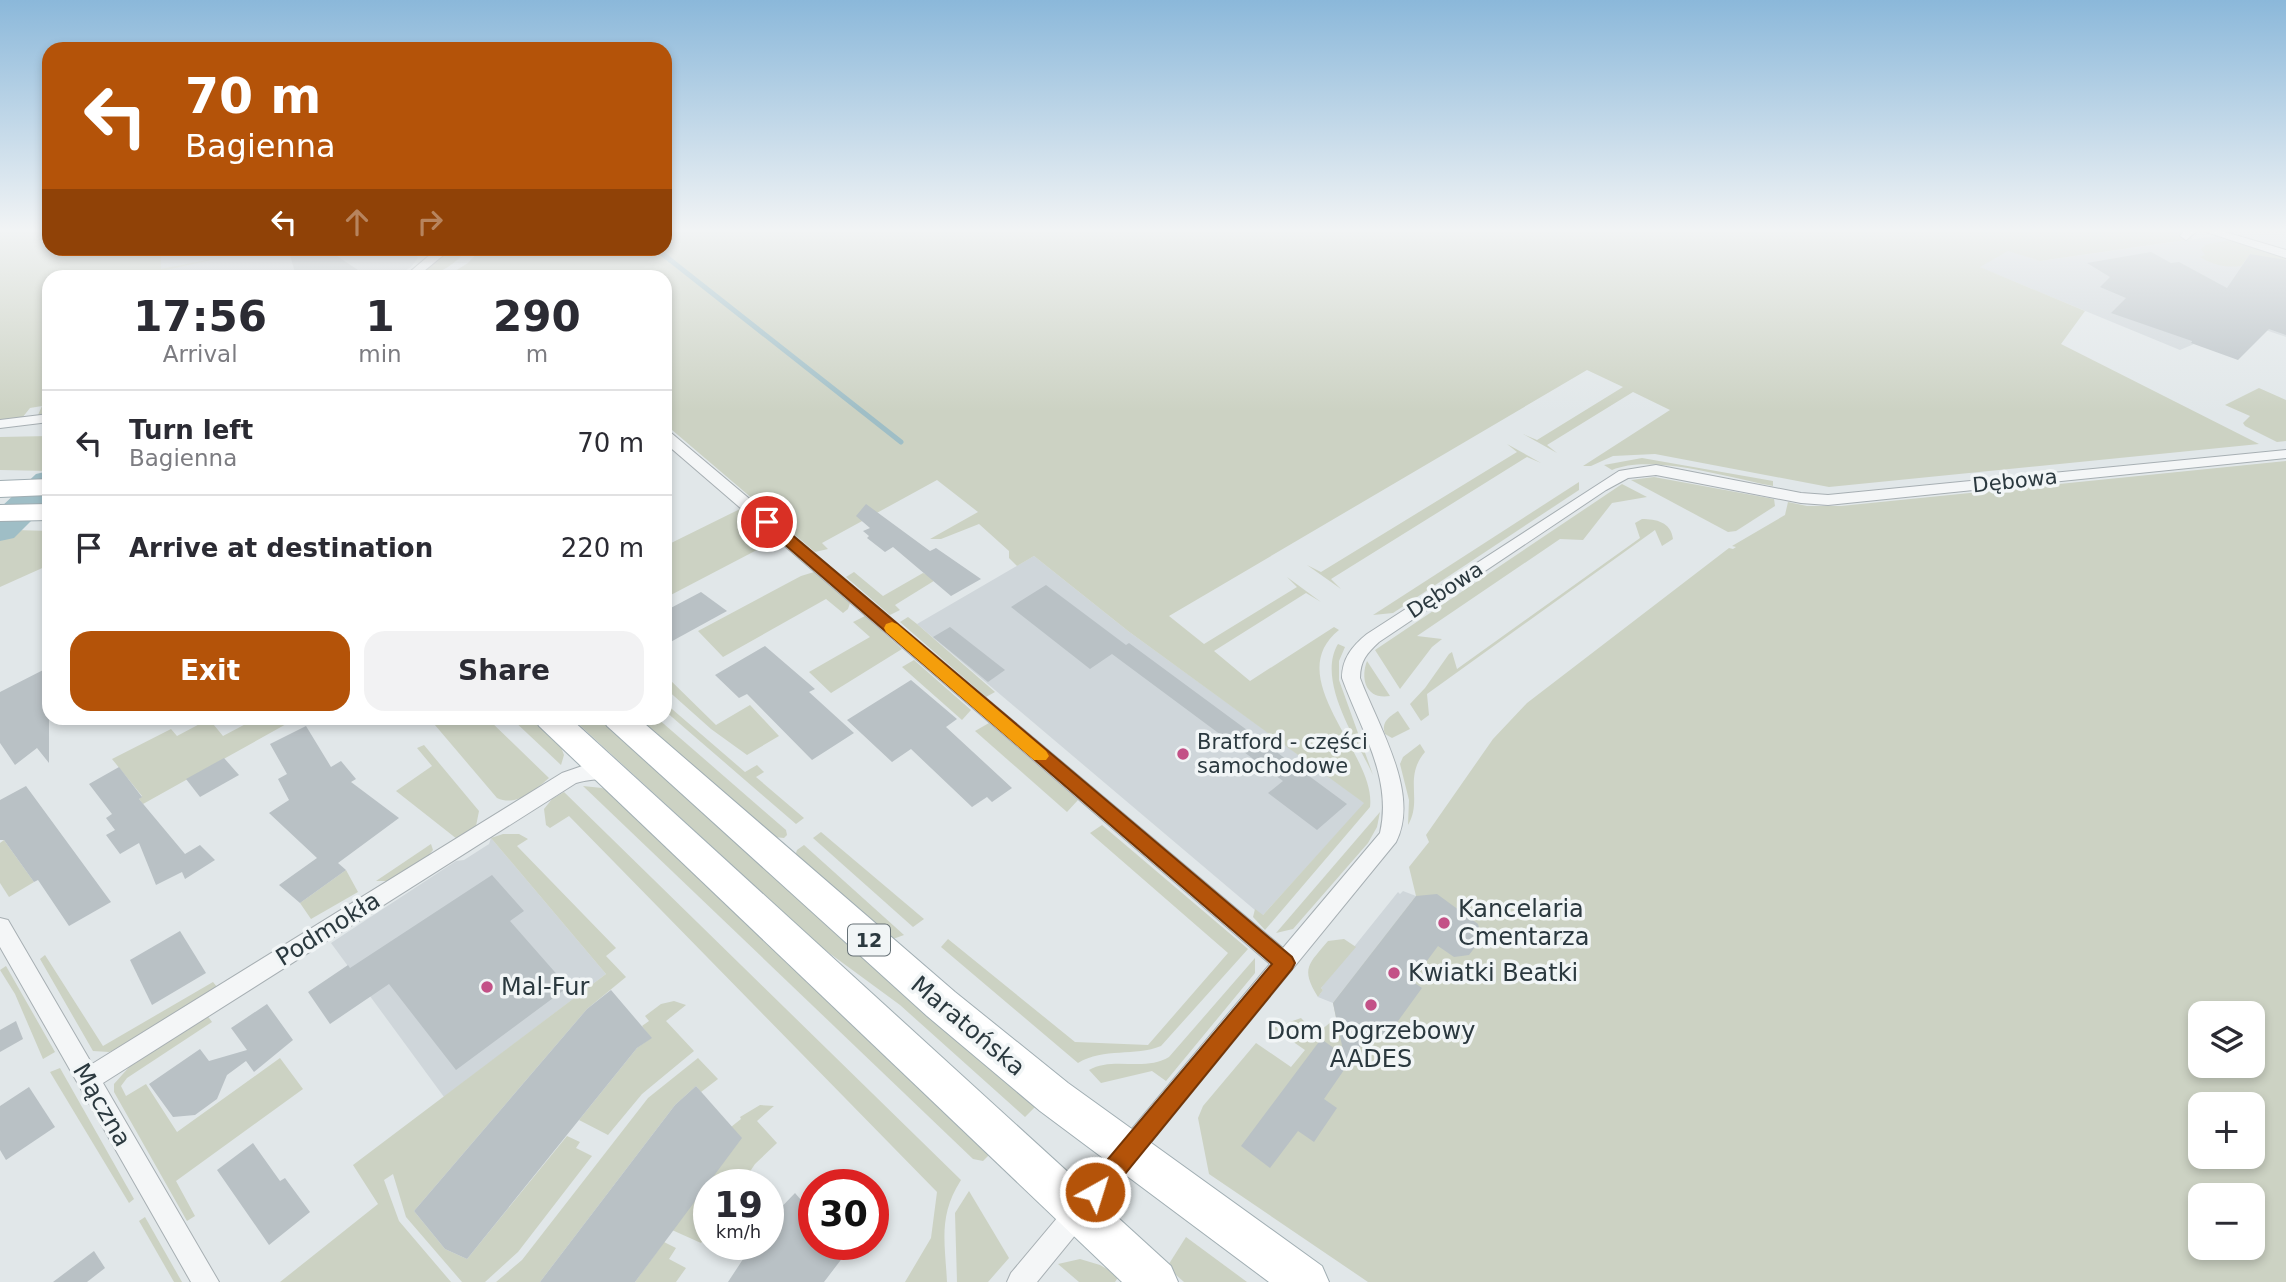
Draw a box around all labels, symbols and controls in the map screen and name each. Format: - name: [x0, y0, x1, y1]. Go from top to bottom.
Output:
- text: 70 m: [185, 68, 321, 125]
- icon: left: [70, 70, 161, 161]
- text: Bagienna: [185, 127, 336, 165]
- icon: left: [265, 203, 303, 241]
- icon: ahead: [338, 203, 376, 241]
- icon: right: [411, 203, 449, 241]
- text: 17:56: [133, 292, 267, 341]
- text: 1: [365, 292, 395, 341]
- text: 290: [493, 292, 581, 341]
- text: Arrival: [163, 341, 238, 367]
- text: min: [358, 341, 402, 367]
- text: m: [526, 341, 548, 367]
- text: Turn left: [129, 415, 253, 445]
- icon: left: [70, 424, 108, 462]
- text: 70 m: [577, 428, 644, 458]
- text: Bagienna: [129, 445, 237, 471]
- street label: Dębowa: [1971, 465, 2059, 497]
- pin: [737, 492, 797, 552]
- icon: arrive: [748, 503, 786, 541]
- icon: arrive: [70, 529, 108, 567]
- text: Arrive at destination: [129, 533, 433, 563]
- text: 220 m: [561, 533, 644, 563]
- street label: Dębowa: [1403, 557, 1487, 623]
- button: Exit: [70, 631, 350, 711]
- button: Share: [364, 631, 644, 711]
- place label: Bratford - części samochodowe: [1197, 730, 1368, 778]
- marker: Bratford - części samochodowe: [1175, 746, 1191, 762]
- street label: Podmokła: [271, 886, 385, 972]
- place label: Kancelaria Cmentarza: [1458, 895, 1589, 951]
- marker: Kancelaria Cmentarza: [1436, 915, 1452, 931]
- road number: 12: [848, 924, 890, 956]
- place label: Kwiatki Beatki: [1408, 959, 1578, 987]
- marker: Kwiatki Beatki: [1386, 965, 1402, 981]
- street label: Maratońska: [905, 970, 1031, 1082]
- place label: Mal-Fur: [501, 973, 589, 1001]
- marker: Mal-Fur: [479, 979, 495, 995]
- marker: Dom Pogrzebowy AADES: [1363, 997, 1379, 1013]
- map controls: [2188, 1001, 2265, 1260]
- button: layers: [2188, 1001, 2265, 1078]
- place label: Dom Pogrzebowy AADES: [1267, 1017, 1475, 1073]
- street label: Mączna: [67, 1059, 137, 1151]
- button: +: [2188, 1092, 2265, 1169]
- position arrow: [1058, 1155, 1132, 1229]
- speed limit sign: 30: [798, 1169, 889, 1260]
- button: −: [2188, 1183, 2265, 1260]
- text: 19: [714, 1185, 763, 1225]
- text: km/h: [716, 1221, 761, 1242]

